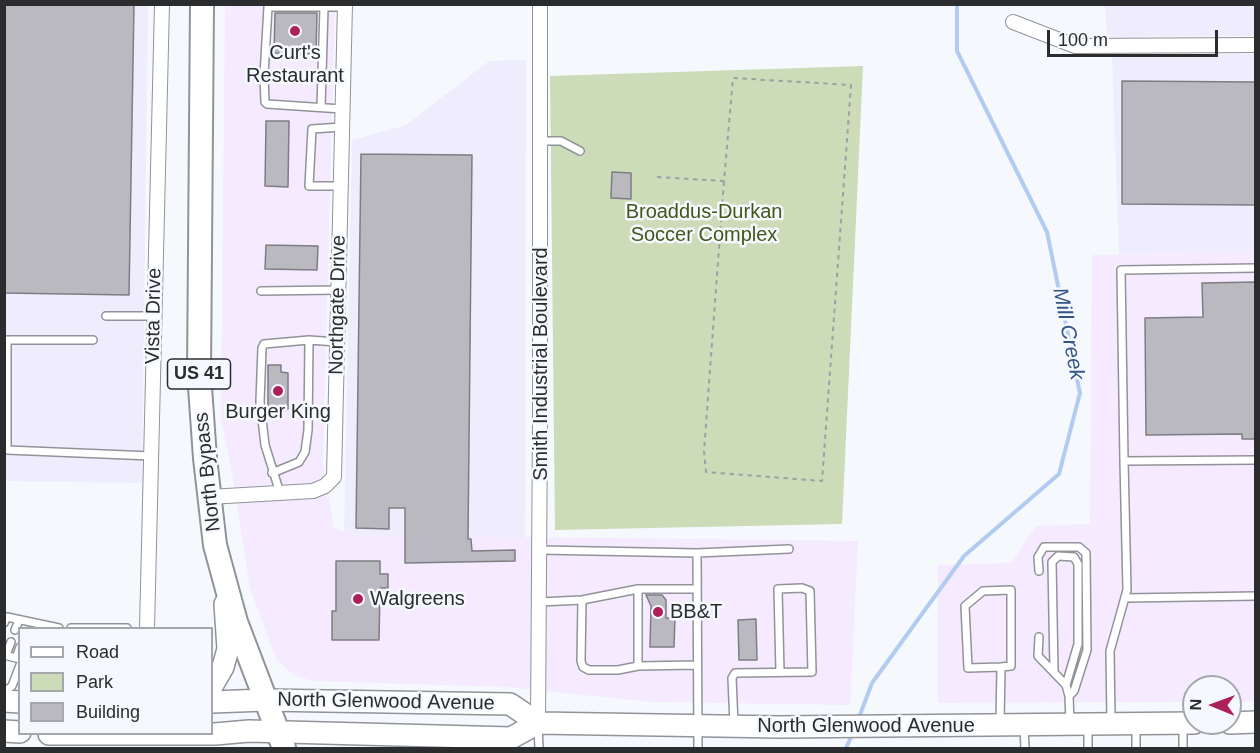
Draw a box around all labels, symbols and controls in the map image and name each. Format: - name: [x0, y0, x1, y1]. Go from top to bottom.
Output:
- scale bar: [1050, 18, 1221, 56]
- marker: Curt's Restaurant: [288, 24, 302, 38]
- text: 100 m: [1058, 30, 1108, 50]
- place label: Curt's Restaurant: [246, 41, 344, 88]
- park label: Broaddus-Durkan Soccer Complex: [626, 200, 782, 247]
- street label: Northgate Drive: [325, 235, 351, 375]
- street label: Smith Industrial Boulevard: [529, 247, 553, 481]
- street label: Vista Drive: [141, 268, 167, 364]
- water label: Mill Creek: [1047, 286, 1089, 382]
- road number: US 41: [168, 359, 230, 389]
- marker: Burger King: [271, 384, 285, 398]
- place label: Burger King: [225, 400, 331, 424]
- street label: North Bypass: [190, 411, 226, 533]
- place label: Walgreens: [370, 587, 465, 611]
- marker: Walgreens: [351, 592, 365, 606]
- place label: BB&T: [670, 600, 722, 624]
- marker: BB&T: [651, 605, 665, 619]
- legend: [18, 627, 213, 735]
- text: Road: [76, 642, 119, 662]
- text: Park: [76, 672, 113, 692]
- north arrow: [1182, 675, 1242, 735]
- street label: North Glenwood Avenue: [277, 688, 495, 716]
- text: N: [1187, 699, 1204, 711]
- text: Building: [76, 702, 140, 722]
- street label: North Glenwood Avenue: [757, 714, 975, 738]

